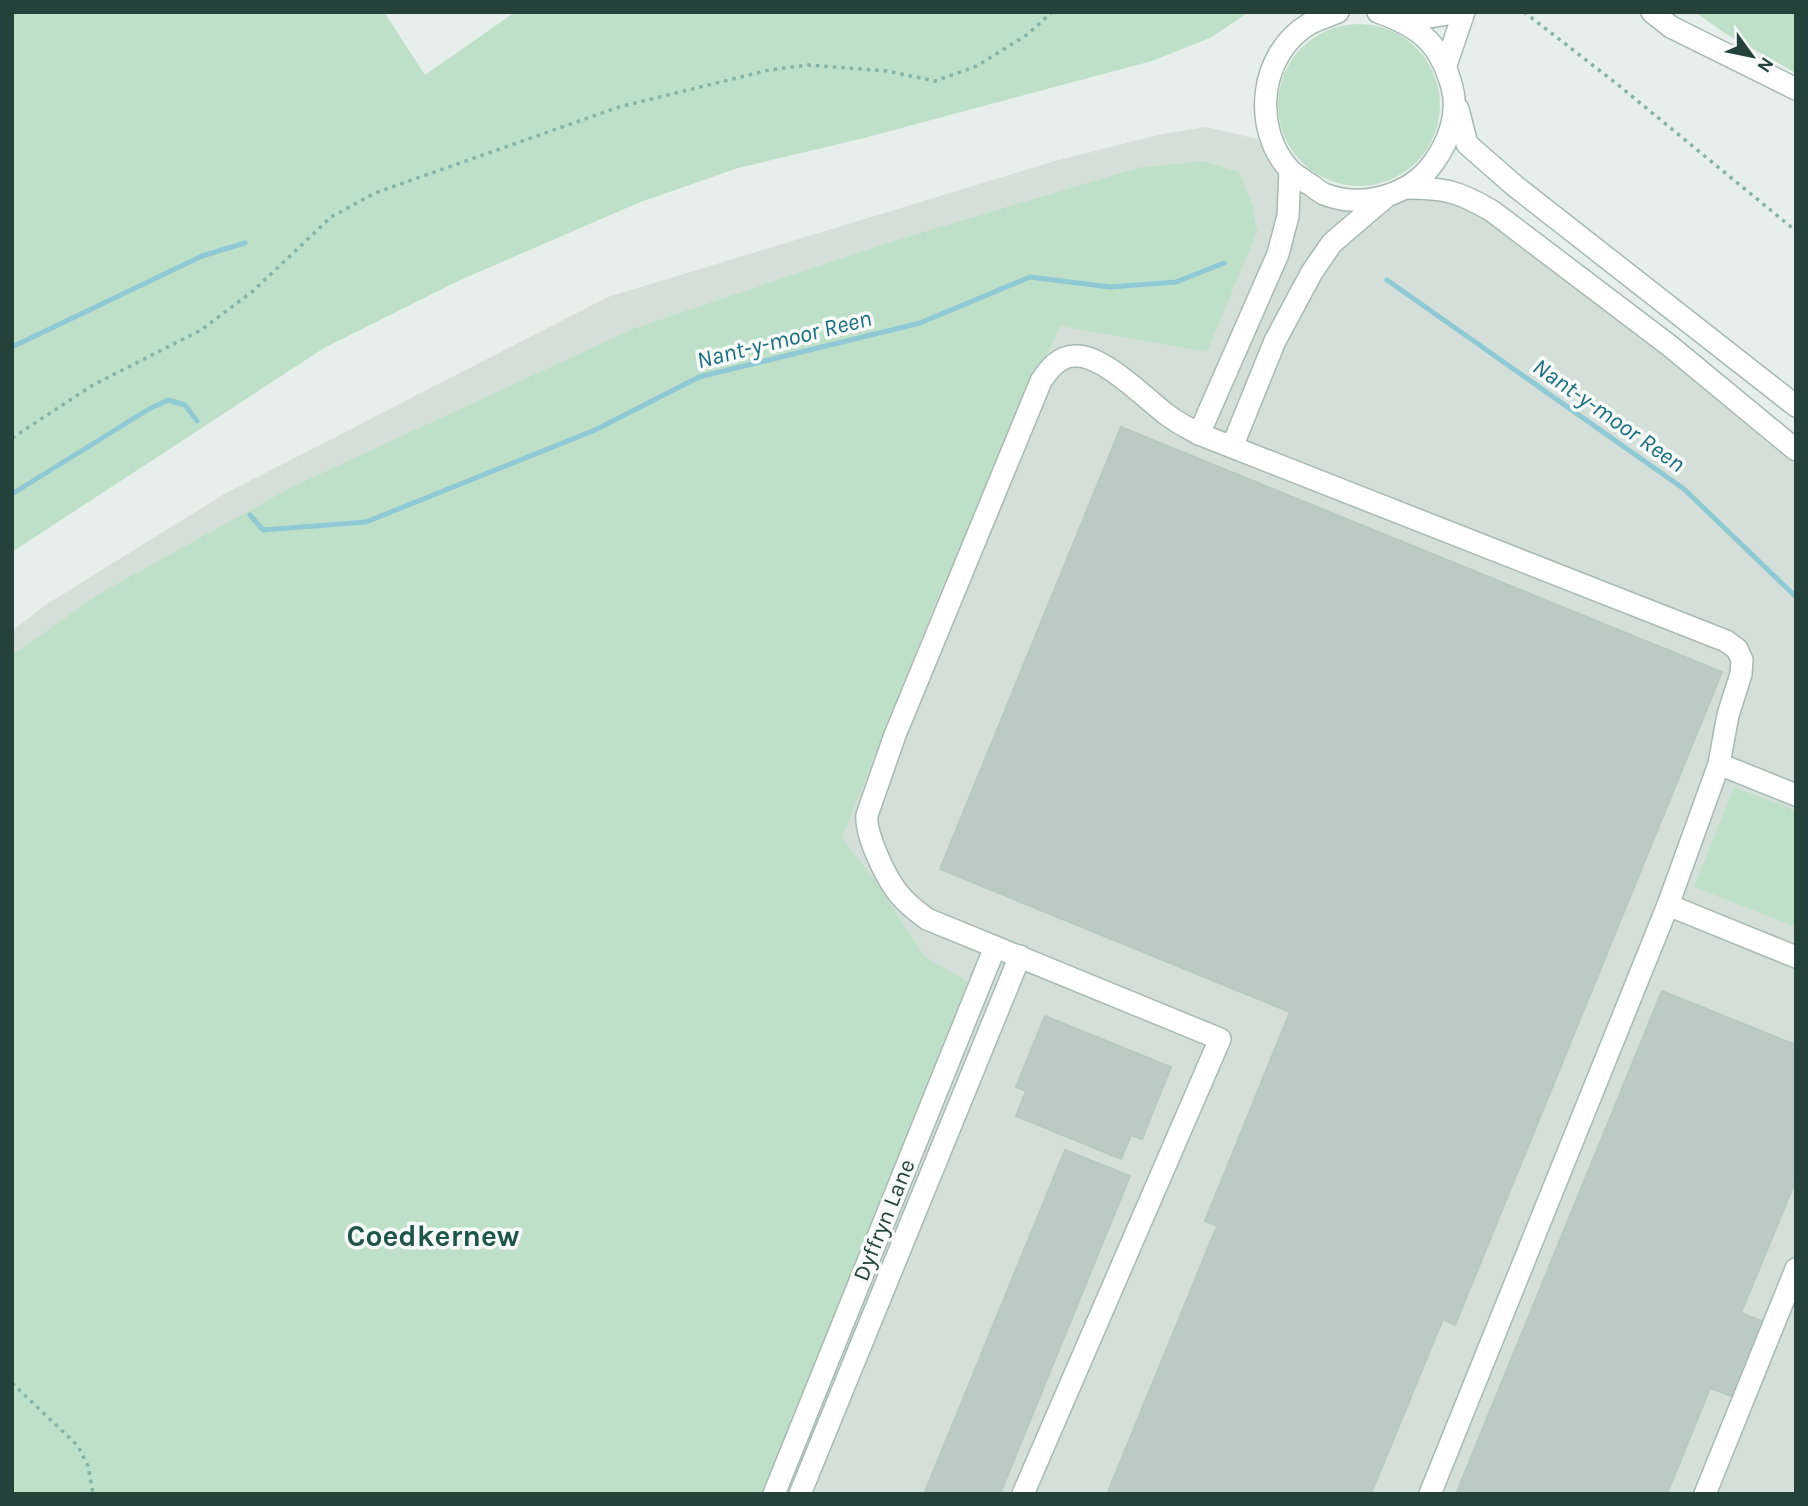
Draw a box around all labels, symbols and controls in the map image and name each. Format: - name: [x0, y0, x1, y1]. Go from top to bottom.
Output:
- north arrow: [1717, 21, 1787, 91]
- text: N: [1752, 53, 1778, 76]
- water label: Nant-y-moor Reen: [694, 304, 874, 374]
- water label: Nant-y-moor Reen: [1528, 352, 1690, 478]
- street label: Dyffryn Lane: [847, 1155, 921, 1285]
- district label: Coedkernew: [346, 1218, 520, 1254]

